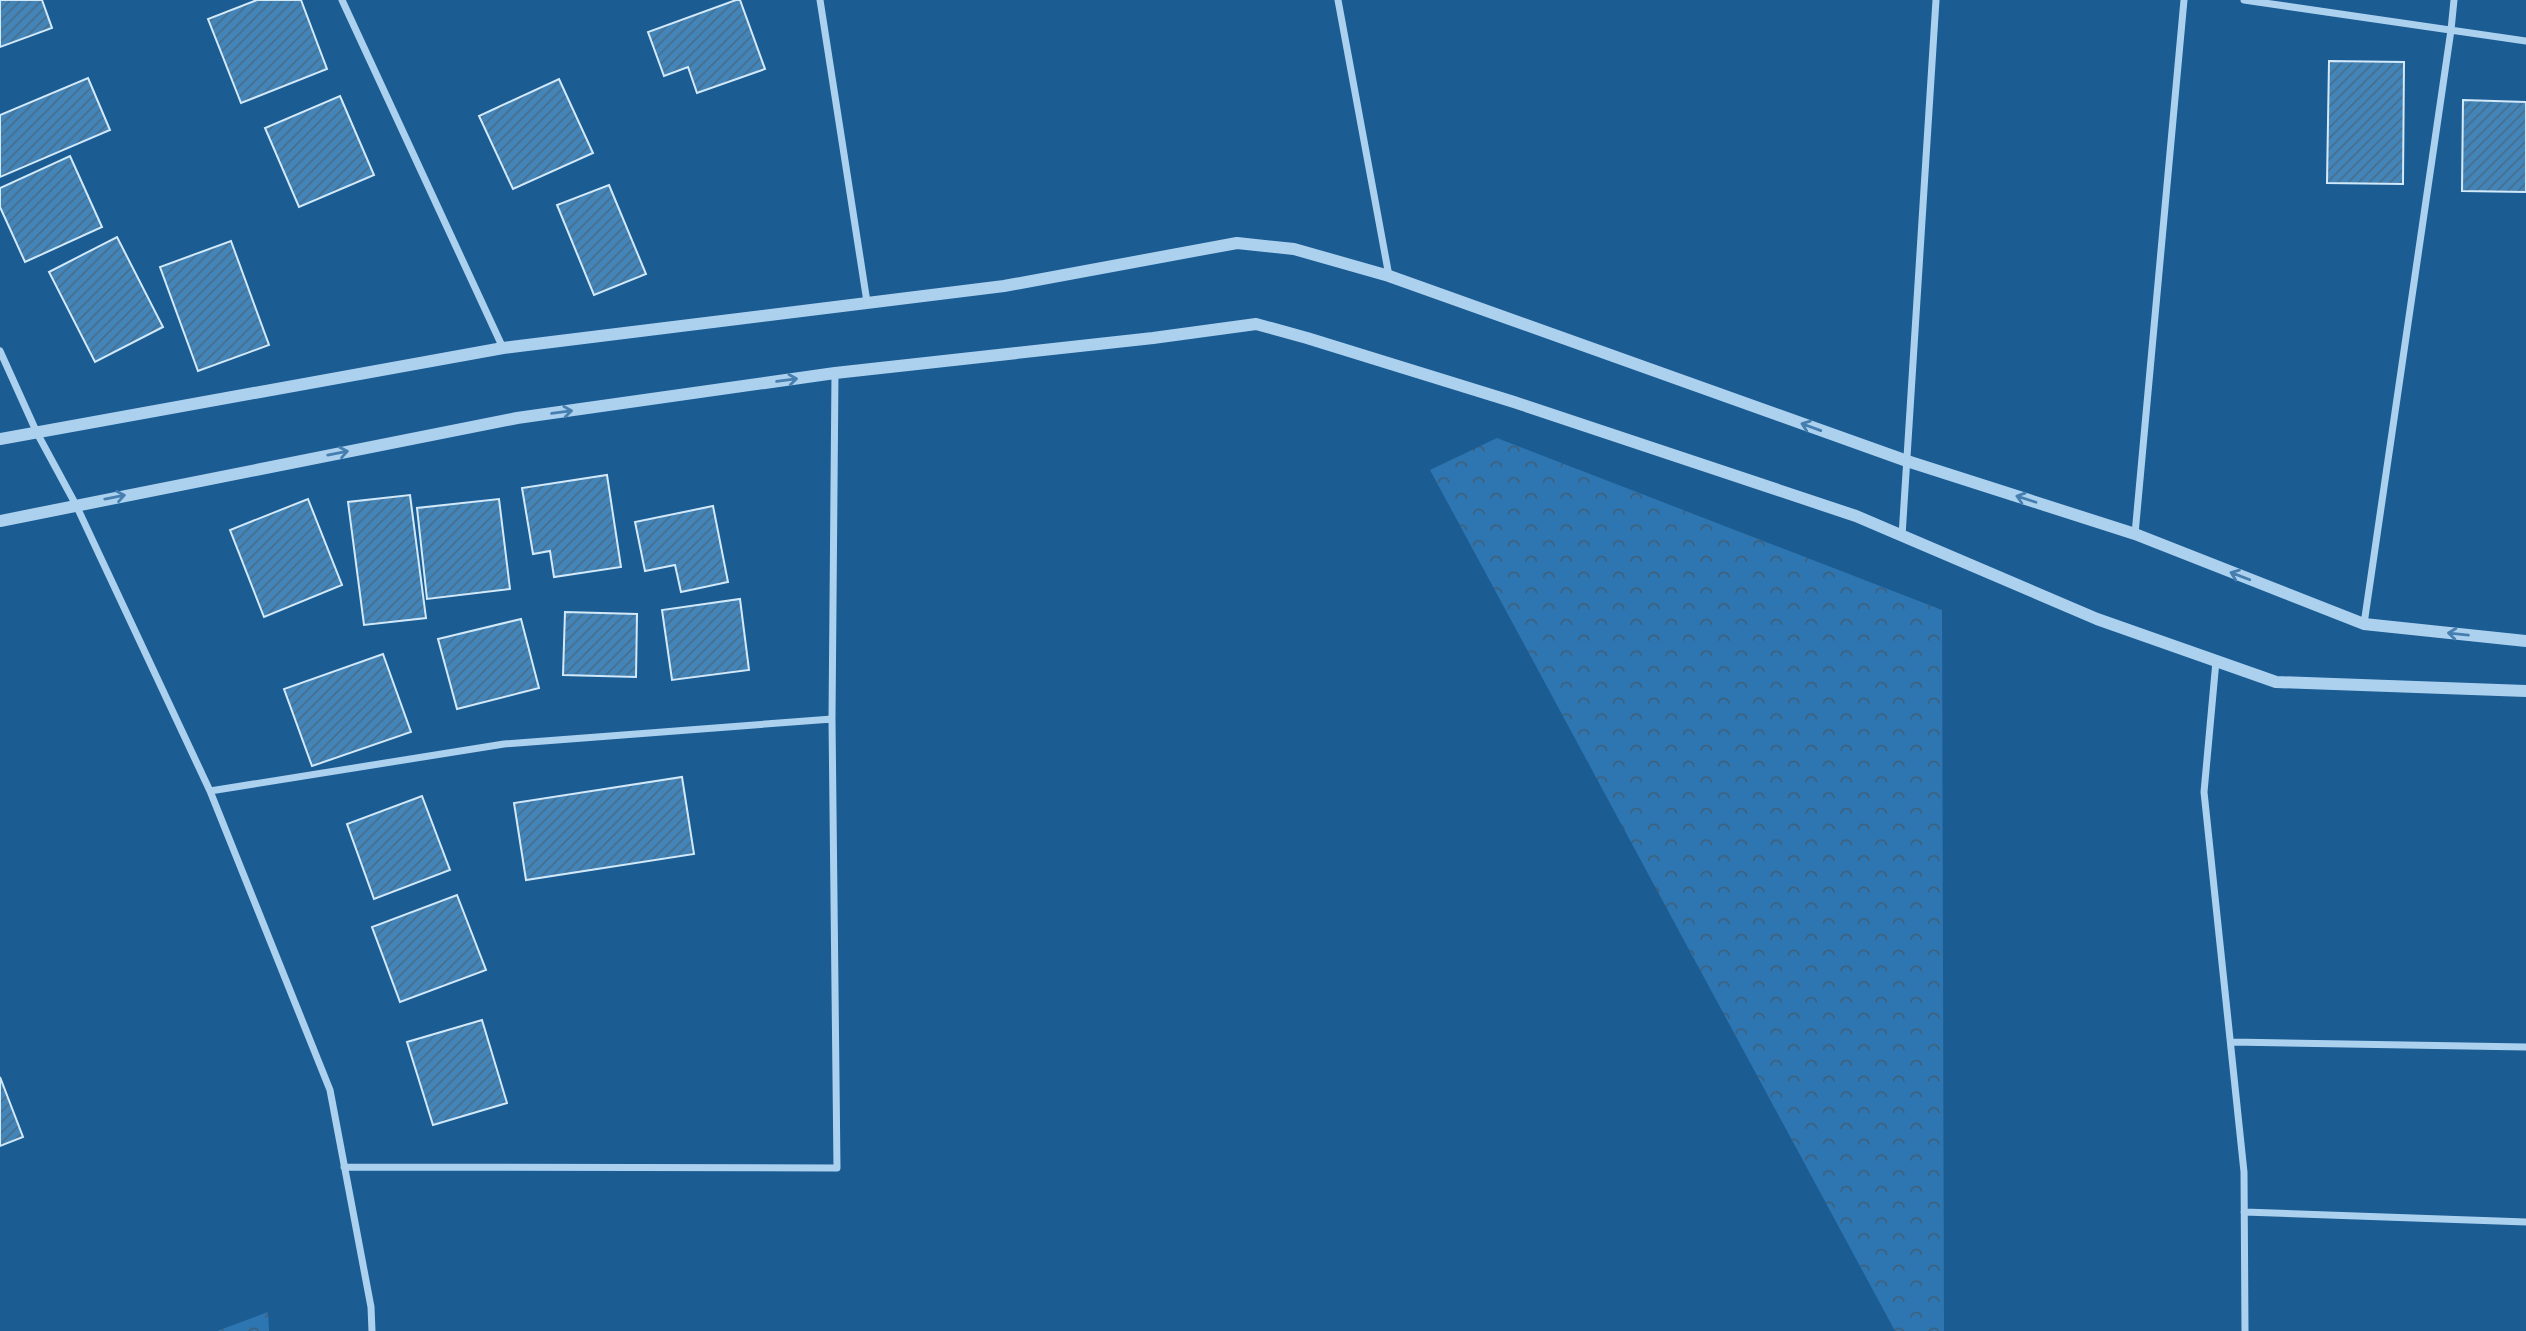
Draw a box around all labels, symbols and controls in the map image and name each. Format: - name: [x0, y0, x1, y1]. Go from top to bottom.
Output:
- one-way arrow: [775, 373, 798, 386]
- one-way arrow: [550, 405, 573, 418]
- one-way arrow: [1800, 420, 1822, 432]
- one-way arrow: [326, 446, 349, 460]
- one-way arrow: [103, 490, 126, 503]
- one-way arrow: [2015, 492, 2037, 505]
- one-way arrow: [2230, 568, 2252, 581]
- one-way arrow: [2447, 627, 2470, 640]

